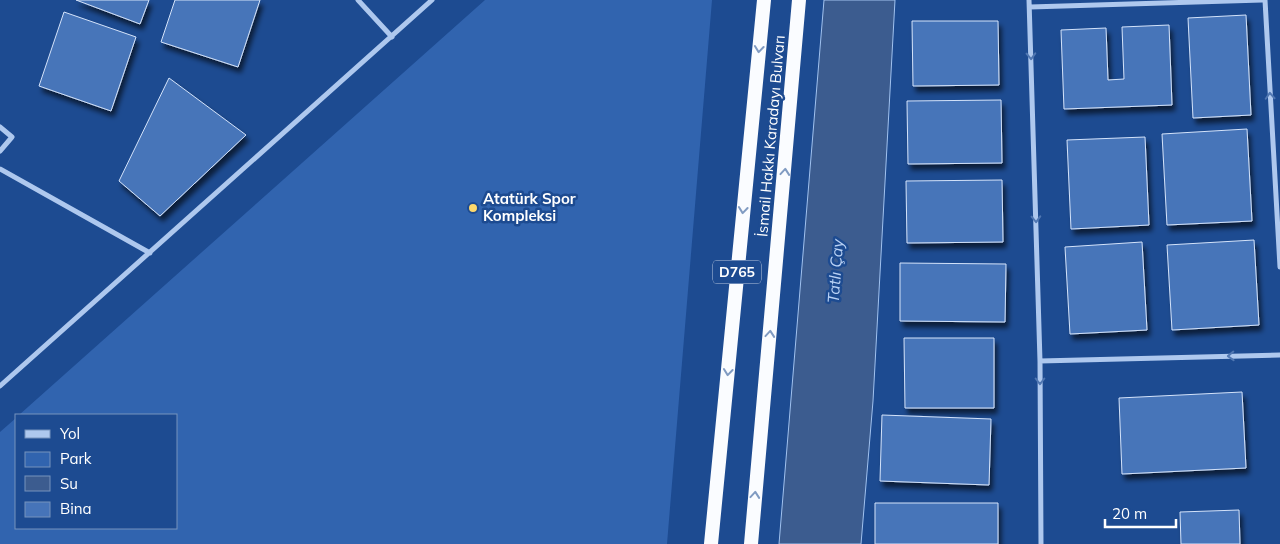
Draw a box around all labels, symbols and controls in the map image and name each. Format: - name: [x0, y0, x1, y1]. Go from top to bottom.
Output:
- street label: İsmail Hakkı Karadayı Bulvarı: [752, 34, 789, 238]
- one-way arrow: [754, 45, 765, 53]
- one-way arrow: [1026, 52, 1036, 60]
- one-way arrow: [1265, 92, 1276, 100]
- one-way arrow: [779, 168, 790, 176]
- place label: Atatürk Spor Kompleksi: [483, 189, 576, 225]
- marker: Atatürk Spor Kompleksi: [467, 202, 479, 214]
- one-way arrow: [738, 207, 749, 215]
- one-way arrow: [1031, 215, 1041, 223]
- water label: Tatlı Çay: [823, 238, 847, 304]
- road number: D765: [713, 260, 761, 284]
- one-way arrow: [764, 329, 775, 337]
- one-way arrow: [1227, 351, 1235, 362]
- one-way arrow: [723, 368, 734, 376]
- one-way arrow: [1035, 378, 1045, 385]
- legend: [15, 414, 178, 529]
- text: Yol: [59, 424, 80, 443]
- text: Park: [60, 449, 92, 468]
- text: Su: [60, 474, 78, 493]
- one-way arrow: [750, 491, 761, 499]
- scale bar: [1105, 496, 1176, 528]
- text: Bina: [60, 499, 92, 518]
- text: 20 m: [1112, 504, 1147, 523]

